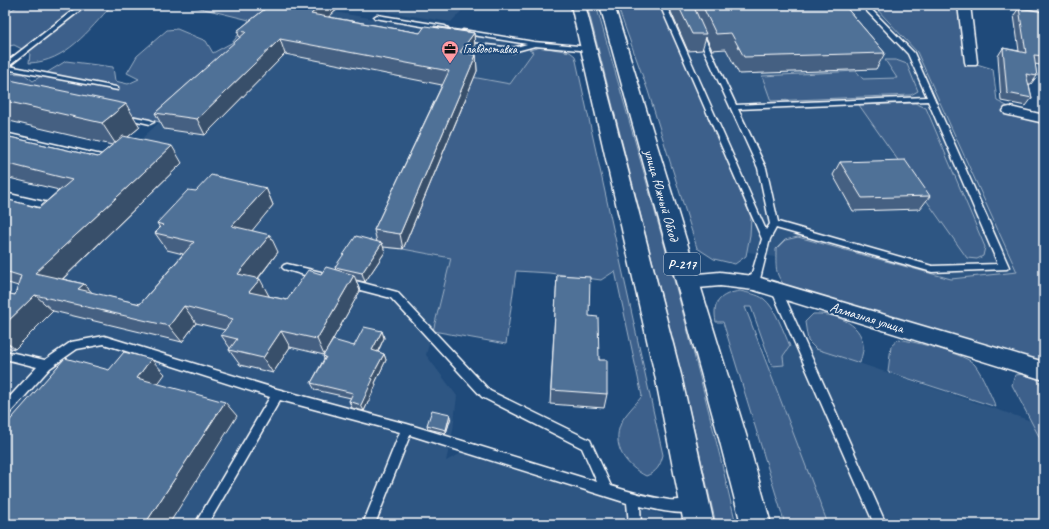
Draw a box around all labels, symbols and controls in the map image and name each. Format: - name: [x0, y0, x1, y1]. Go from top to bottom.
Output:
- office icon: Главдоставка: [440, 39, 460, 64]
- place label: Главдоставка: [463, 41, 518, 57]
- street label: улица Южный Обход: [640, 146, 683, 244]
- road number: Р-217: [664, 253, 700, 275]
- street label: Алмазная улица: [828, 298, 907, 337]

